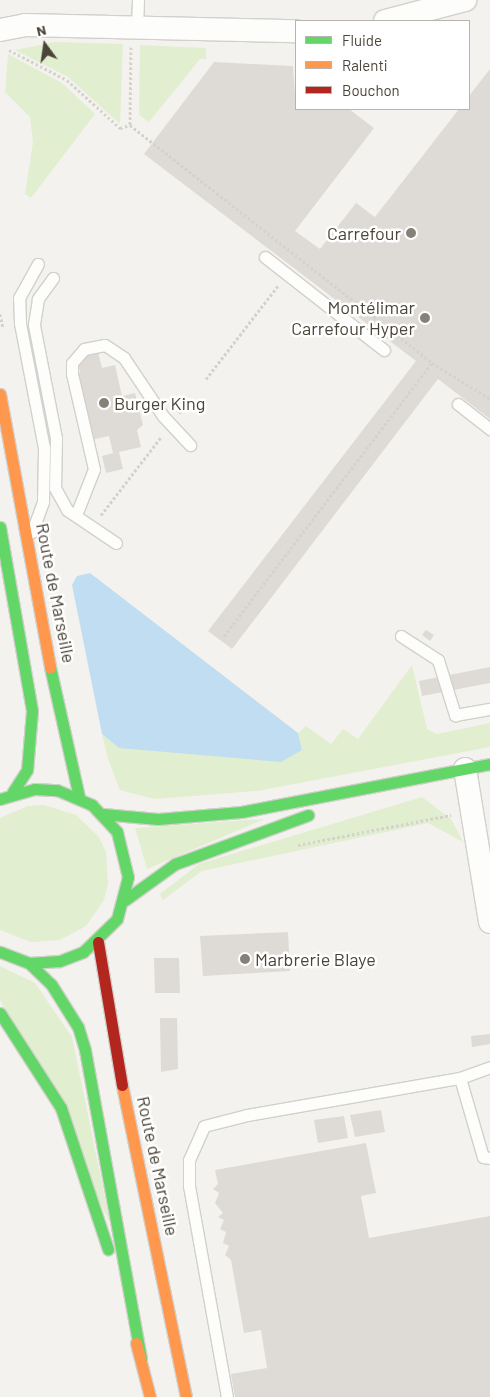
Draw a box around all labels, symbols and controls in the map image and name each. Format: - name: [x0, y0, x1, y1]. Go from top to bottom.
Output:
- north arrow: [20, 20, 70, 70]
- legend: [295, 20, 470, 110]
- text: N: [35, 21, 48, 39]
- text: Fluide: [342, 31, 382, 49]
- text: Ralenti: [342, 56, 388, 74]
- text: Bouchon: [342, 81, 400, 99]
- place label: Carrefour: [327, 222, 401, 244]
- marker: Carrefour: [405, 227, 417, 239]
- place label: Montélimar Carrefour Hyper: [291, 297, 415, 340]
- marker: Montélimar Carrefour Hyper: [419, 312, 431, 324]
- place label: Burger King: [114, 392, 205, 414]
- marker: Burger King: [98, 397, 110, 409]
- street label: Route de Marseille: [32, 521, 80, 665]
- place label: Marbrerie Blaye: [255, 948, 376, 970]
- marker: Marbrerie Blaye: [239, 953, 251, 965]
- street label: Route de Marseille: [133, 1094, 183, 1238]

